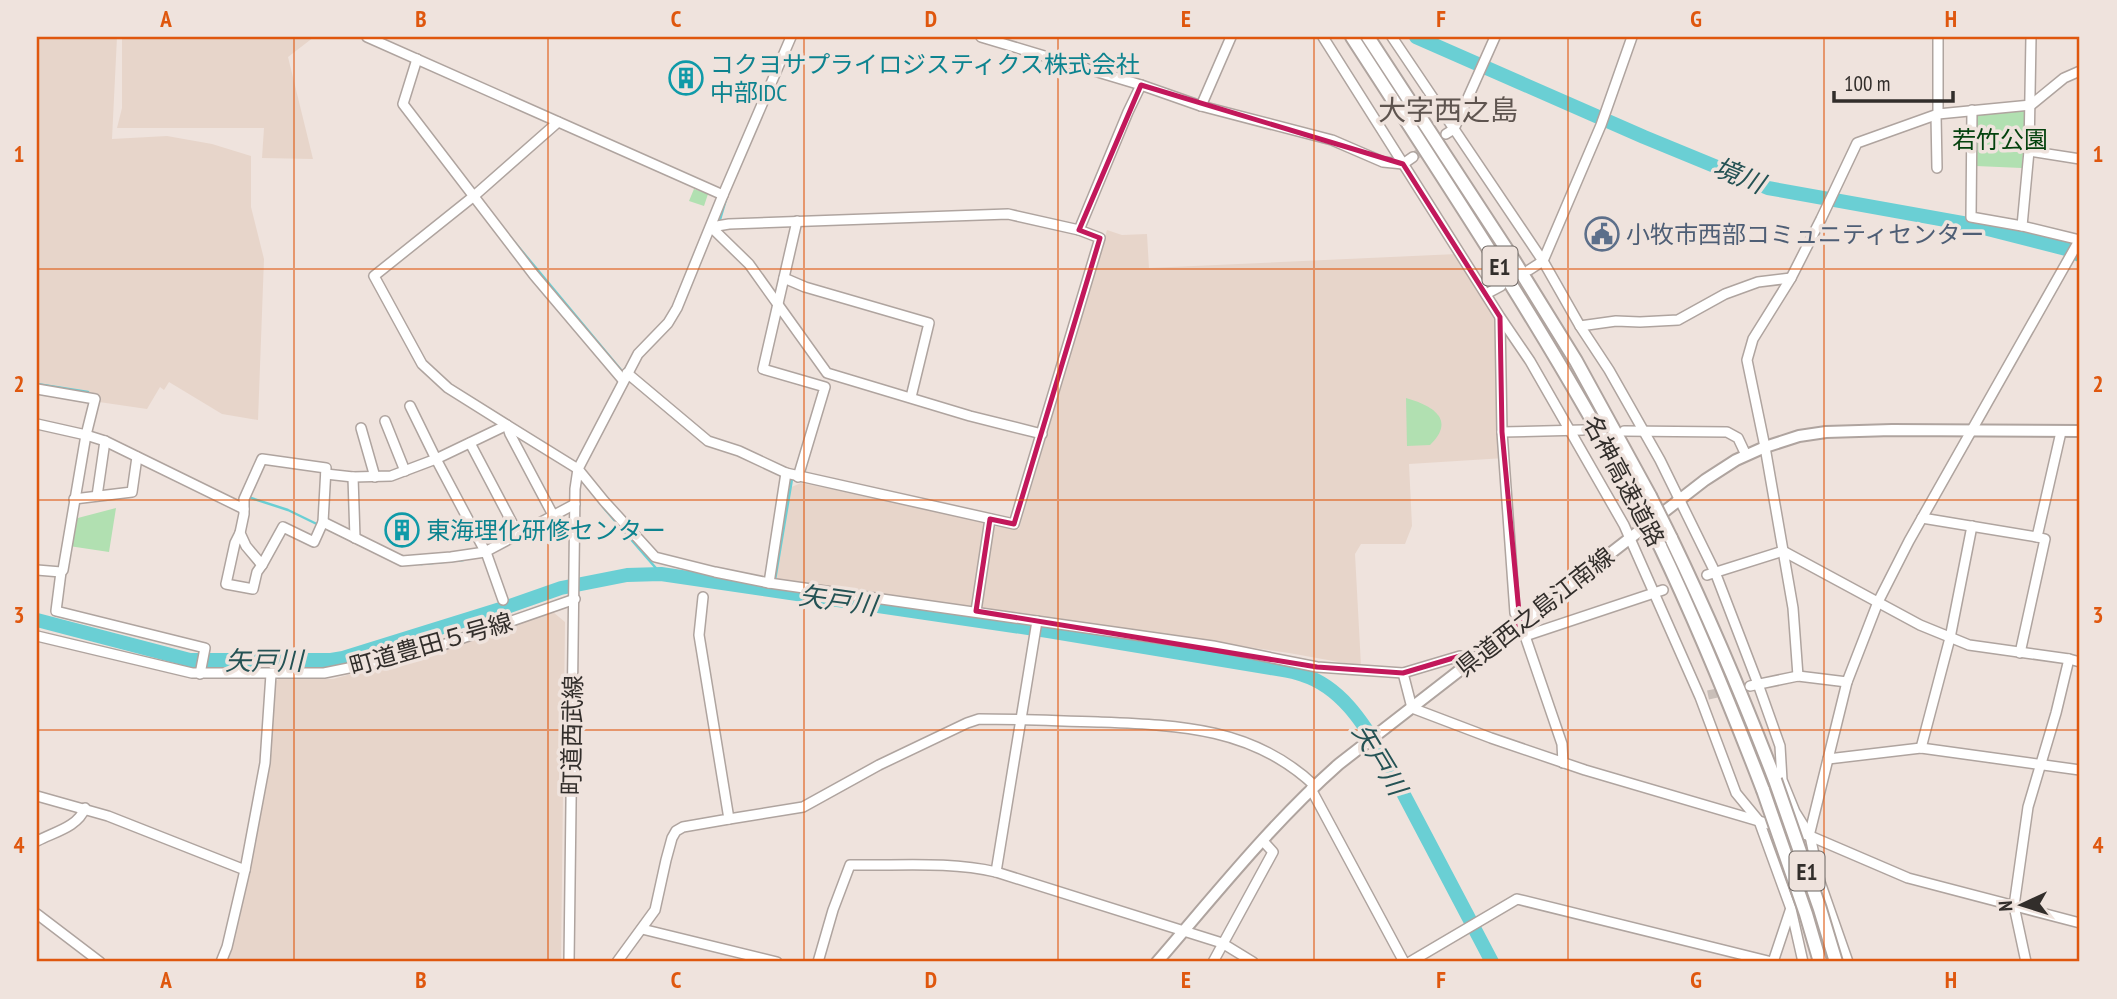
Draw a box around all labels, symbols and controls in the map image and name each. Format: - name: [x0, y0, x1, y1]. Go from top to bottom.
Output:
- text: A: [159, 4, 172, 33]
- text: B: [415, 4, 427, 33]
- text: C: [671, 4, 682, 33]
- text: D: [925, 4, 937, 33]
- text: E: [1181, 4, 1191, 33]
- text: F: [1436, 4, 1446, 33]
- text: G: [1690, 4, 1702, 33]
- text: H: [1945, 4, 1957, 33]
- place label: コクヨサプライロジスティクス株式会社 中部IDC: [710, 49, 1140, 108]
- building icon: コクヨサプライロジスティクス株式会社 中部IDC: [667, 59, 705, 97]
- scale bar: [1834, 60, 1952, 104]
- text: 100 m: [1844, 70, 1890, 97]
- district label: 大字西之島: [1378, 91, 1518, 128]
- park label: 若竹公園: [1952, 124, 2048, 155]
- text: 1: [14, 139, 25, 168]
- text: 1: [2093, 139, 2104, 168]
- water label: 境川: [1709, 150, 1772, 201]
- public building icon: 小牧市西部コミュニティセンター: [1583, 215, 1621, 253]
- place label: 小牧市西部コミュニティセンター: [1626, 219, 1985, 250]
- road number: E1: [1482, 246, 1518, 286]
- text: 2: [14, 369, 25, 398]
- text: 2: [2093, 369, 2104, 398]
- street label: 名神高速道路: [1577, 410, 1671, 552]
- building icon: 東海理化研修センター: [383, 511, 421, 549]
- place label: 東海理化研修センター: [426, 515, 666, 546]
- street label: 県道西之島江南線: [1450, 541, 1620, 683]
- water label: 矢戸川: [797, 578, 882, 622]
- text: 3: [14, 600, 25, 629]
- text: 3: [2093, 600, 2104, 629]
- street label: 町道豊田５号線: [346, 606, 516, 682]
- water label: 矢戸川: [225, 644, 306, 677]
- street label: 町道西武線: [555, 675, 589, 795]
- water label: 矢戸川: [1346, 717, 1416, 803]
- text: 4: [14, 830, 25, 859]
- text: 4: [2093, 830, 2104, 859]
- road number: E1: [1790, 852, 1825, 890]
- north arrow: [1988, 870, 2058, 940]
- text: N: [1993, 900, 2017, 912]
- text: A: [159, 965, 172, 994]
- text: B: [415, 965, 427, 994]
- text: C: [671, 965, 682, 994]
- text: D: [925, 965, 937, 994]
- text: E: [1181, 965, 1191, 994]
- text: F: [1436, 965, 1446, 994]
- text: G: [1690, 965, 1702, 994]
- text: H: [1945, 965, 1957, 994]

